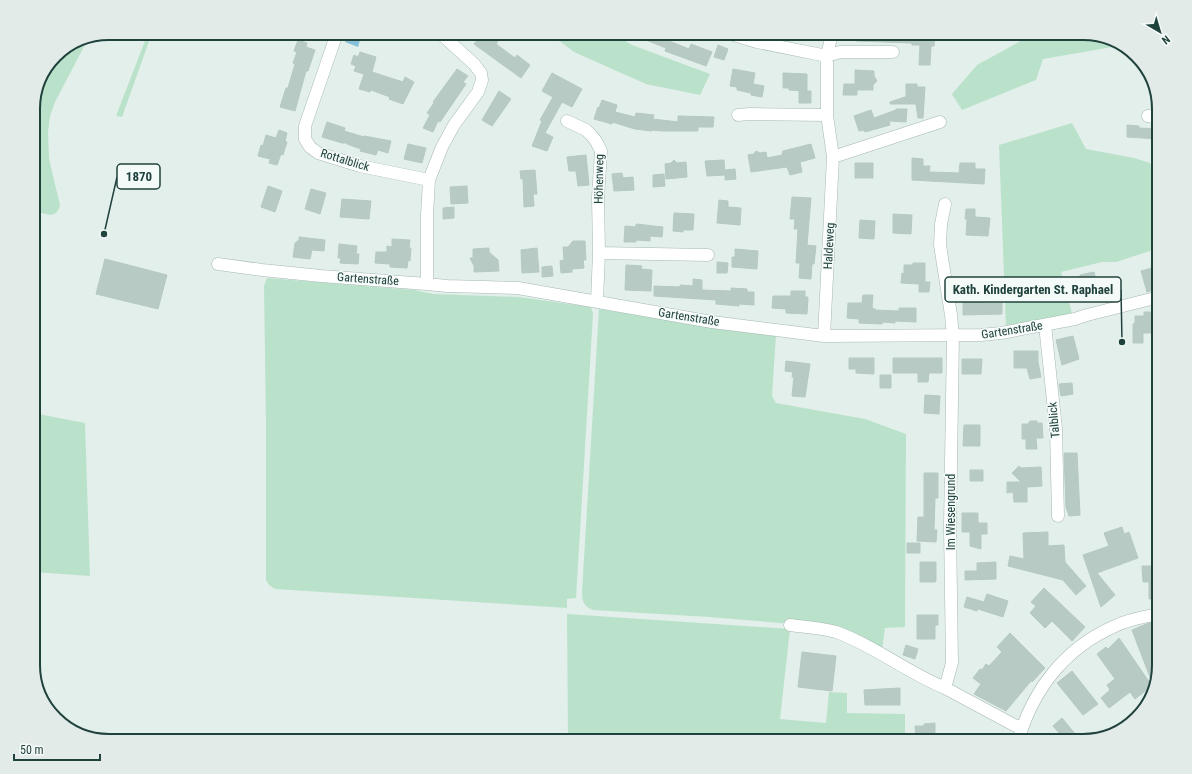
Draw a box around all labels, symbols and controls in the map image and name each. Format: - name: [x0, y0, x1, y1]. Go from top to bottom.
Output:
- north arrow: [1140, 12, 1180, 52]
- text: N: [1159, 32, 1173, 47]
- street label: Rottalblick: [319, 146, 372, 174]
- street label: Höhenweg: [592, 154, 606, 204]
- callout: 1870: [117, 164, 160, 189]
- text: 1870: [126, 169, 152, 184]
- street label: Haldeweg: [821, 222, 837, 270]
- street label: Gartenstraße: [337, 270, 400, 288]
- callout: Kath. Kindergarten St. Raphael: [945, 277, 1121, 302]
- text: Kath. Kindergarten St. Raphael: [953, 282, 1113, 297]
- street label: Gartenstraße: [657, 305, 721, 329]
- street label: Gartenstraße: [980, 318, 1044, 342]
- street label: Talblick: [1045, 401, 1063, 439]
- street label: Im Wiesengrund: [944, 474, 958, 550]
- scale bar: [14, 736, 100, 762]
- text: 50 m: [20, 743, 44, 757]

